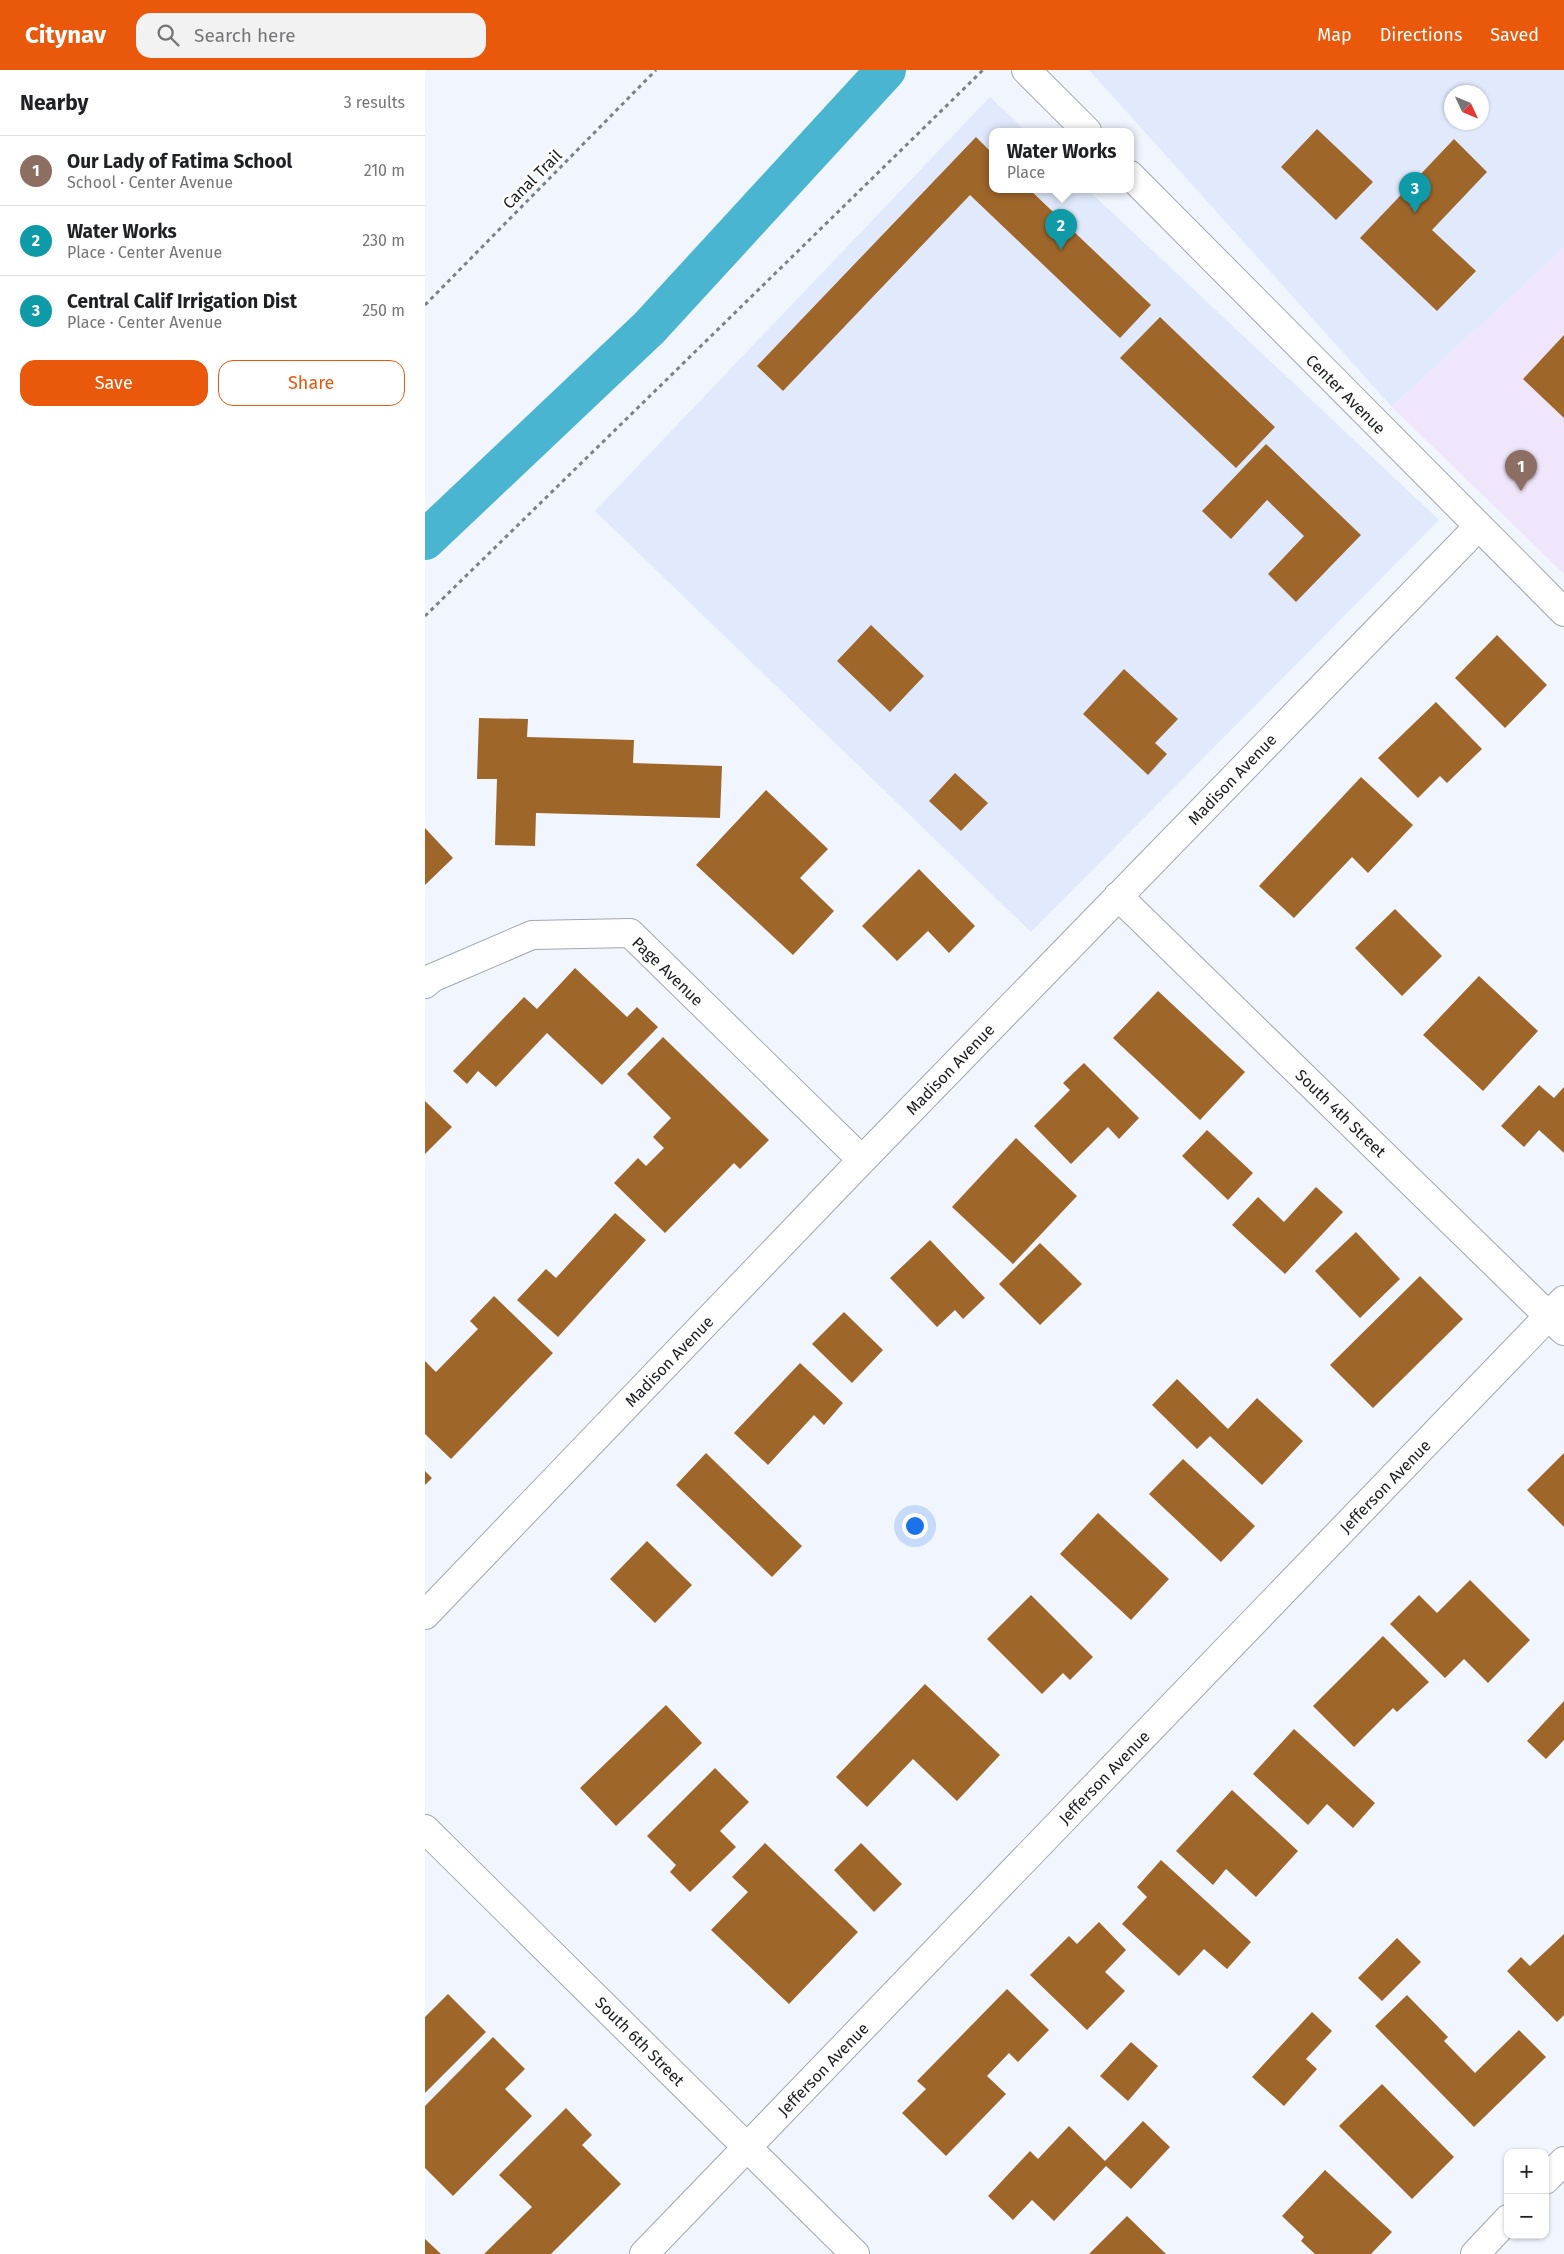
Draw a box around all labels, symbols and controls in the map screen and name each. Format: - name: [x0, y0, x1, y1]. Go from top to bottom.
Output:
- search box: [136, 13, 486, 58]
- text: Citynav: [25, 21, 106, 49]
- icon: search: [154, 21, 182, 49]
- text: Search here: [194, 24, 296, 47]
- text: Map: [1317, 24, 1352, 46]
- text: Directions: [1380, 24, 1462, 46]
- text: Saved: [1490, 24, 1539, 46]
- north arrow: [1444, 85, 1489, 130]
- text: Nearby: [20, 90, 88, 116]
- text: 3 results: [344, 93, 405, 112]
- popup: [989, 128, 1134, 193]
- text: Water Works: [1007, 140, 1116, 163]
- street label: Canal Trail: [499, 146, 566, 213]
- text: Our Lady of Fatima School: [67, 150, 292, 173]
- text: 1: [32, 161, 40, 180]
- text: 210 m: [364, 161, 405, 180]
- text: Place: [1007, 163, 1045, 182]
- pin: 3: [1399, 172, 1431, 213]
- text: School · Center Avenue: [67, 173, 233, 192]
- pin: 2: [1045, 209, 1077, 250]
- text: Water Works: [67, 220, 177, 243]
- text: 2: [32, 231, 40, 250]
- text: 230 m: [362, 231, 405, 250]
- text: Place · Center Avenue: [67, 243, 222, 262]
- text: Central Calif Irrigation Dist: [67, 290, 297, 313]
- text: 3: [32, 301, 40, 320]
- text: 250 m: [362, 301, 405, 320]
- text: Place · Center Avenue: [67, 313, 222, 332]
- street label: Center Avenue: [1302, 351, 1389, 438]
- button: Save: [20, 360, 208, 406]
- button: Share: [218, 360, 405, 406]
- pin: 1: [1505, 450, 1537, 491]
- street label: Madison Avenue: [1184, 730, 1280, 829]
- street label: Page Avenue: [628, 933, 707, 1010]
- street label: Madison Avenue: [902, 1020, 998, 1119]
- street label: South 4th Street: [1292, 1066, 1390, 1161]
- street label: Madison Avenue: [621, 1312, 717, 1411]
- street label: Jefferson Avenue: [1336, 1436, 1435, 1537]
- your location: [902, 1513, 928, 1539]
- street label: Jefferson Avenue: [1055, 1727, 1154, 1828]
- street label: South 6th Street: [591, 1993, 688, 2090]
- street label: Jefferson Avenue: [774, 2019, 873, 2120]
- map controls: [1504, 2149, 1549, 2239]
- button: +: [1504, 2149, 1549, 2194]
- button: −: [1504, 2194, 1549, 2239]

